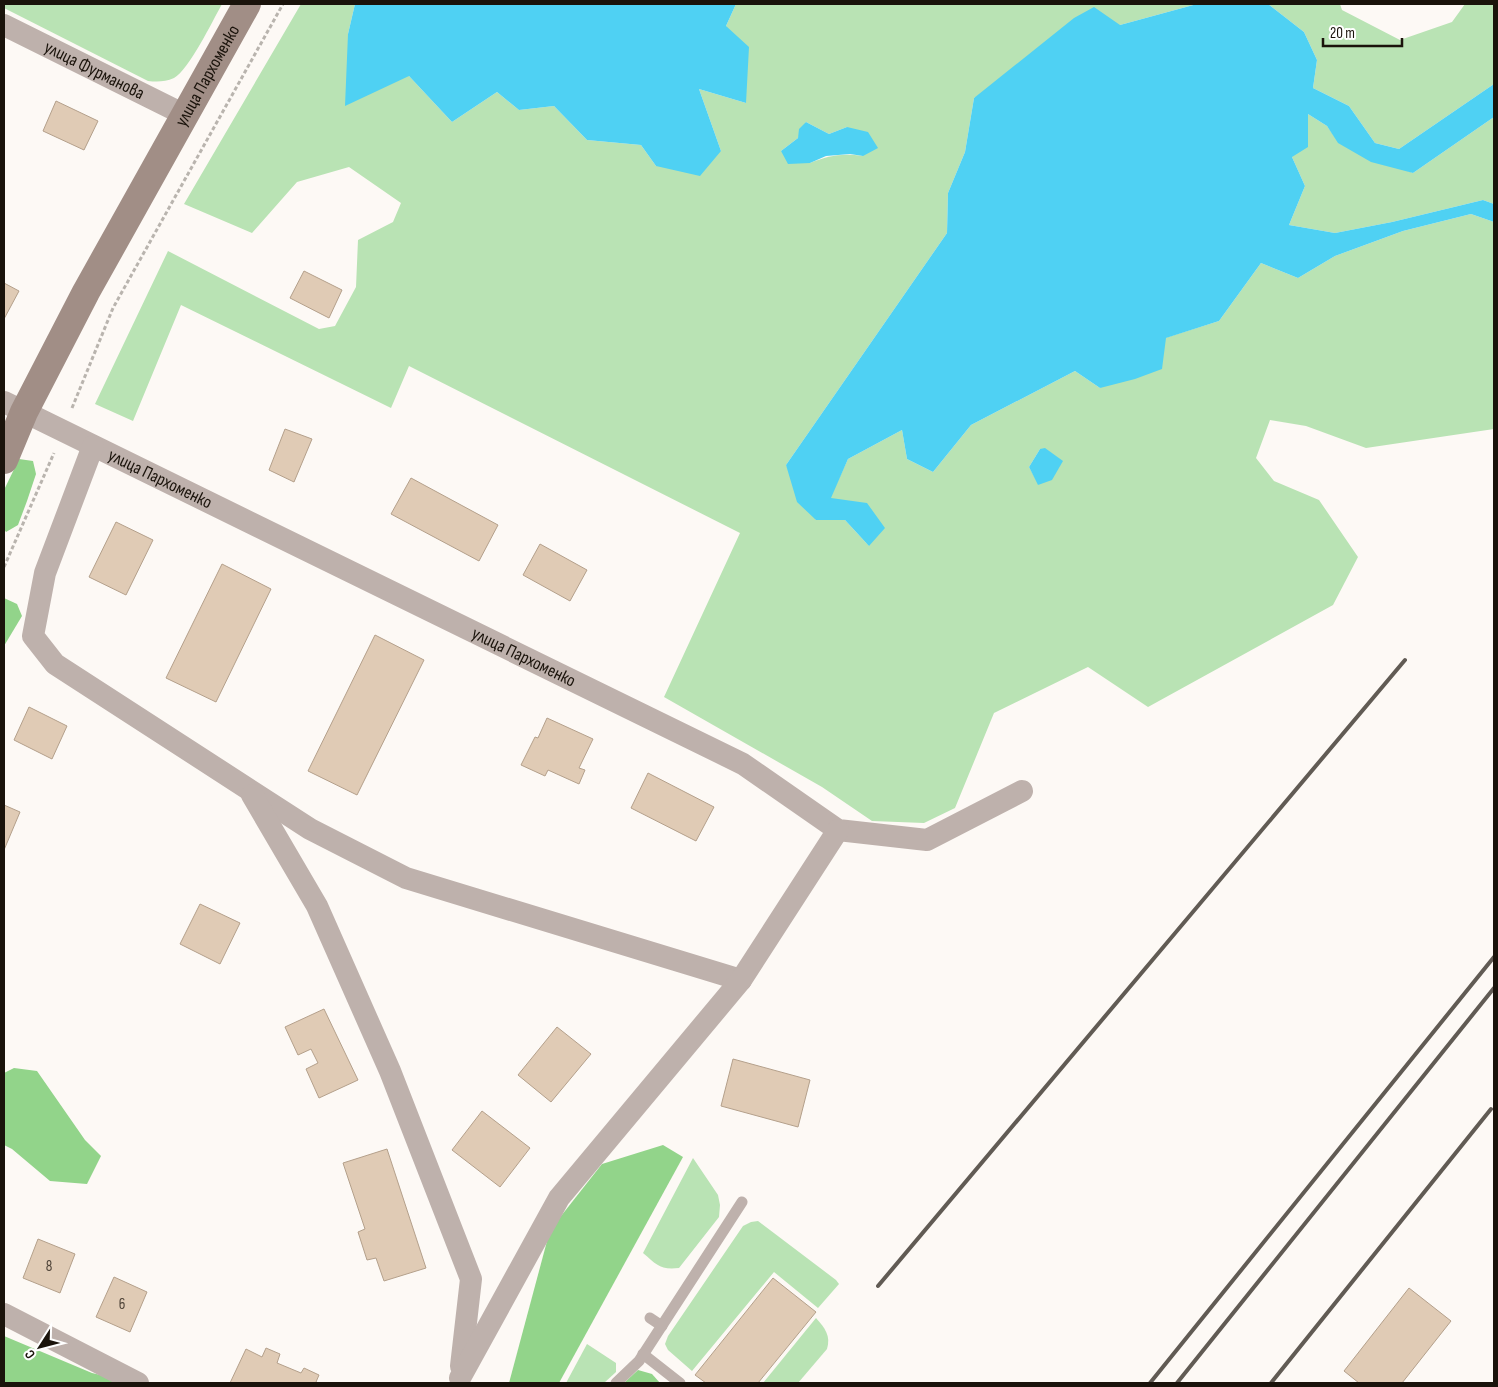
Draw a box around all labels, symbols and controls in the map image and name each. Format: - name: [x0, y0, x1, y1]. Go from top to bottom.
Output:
- scale bar: [1323, 15, 1402, 47]
- street label: улица Пархоменко: [170, 21, 244, 130]
- text: 20 m: [1330, 24, 1355, 43]
- street label: улица Фурманова: [41, 36, 148, 104]
- street label: улица Пархоменко: [105, 444, 216, 513]
- street label: улица Пархоменко: [469, 622, 579, 691]
- house number: 8: [46, 1257, 52, 1276]
- house number: 6: [119, 1295, 125, 1314]
- north arrow: [15, 1322, 65, 1372]
- text: С: [21, 1346, 39, 1362]

